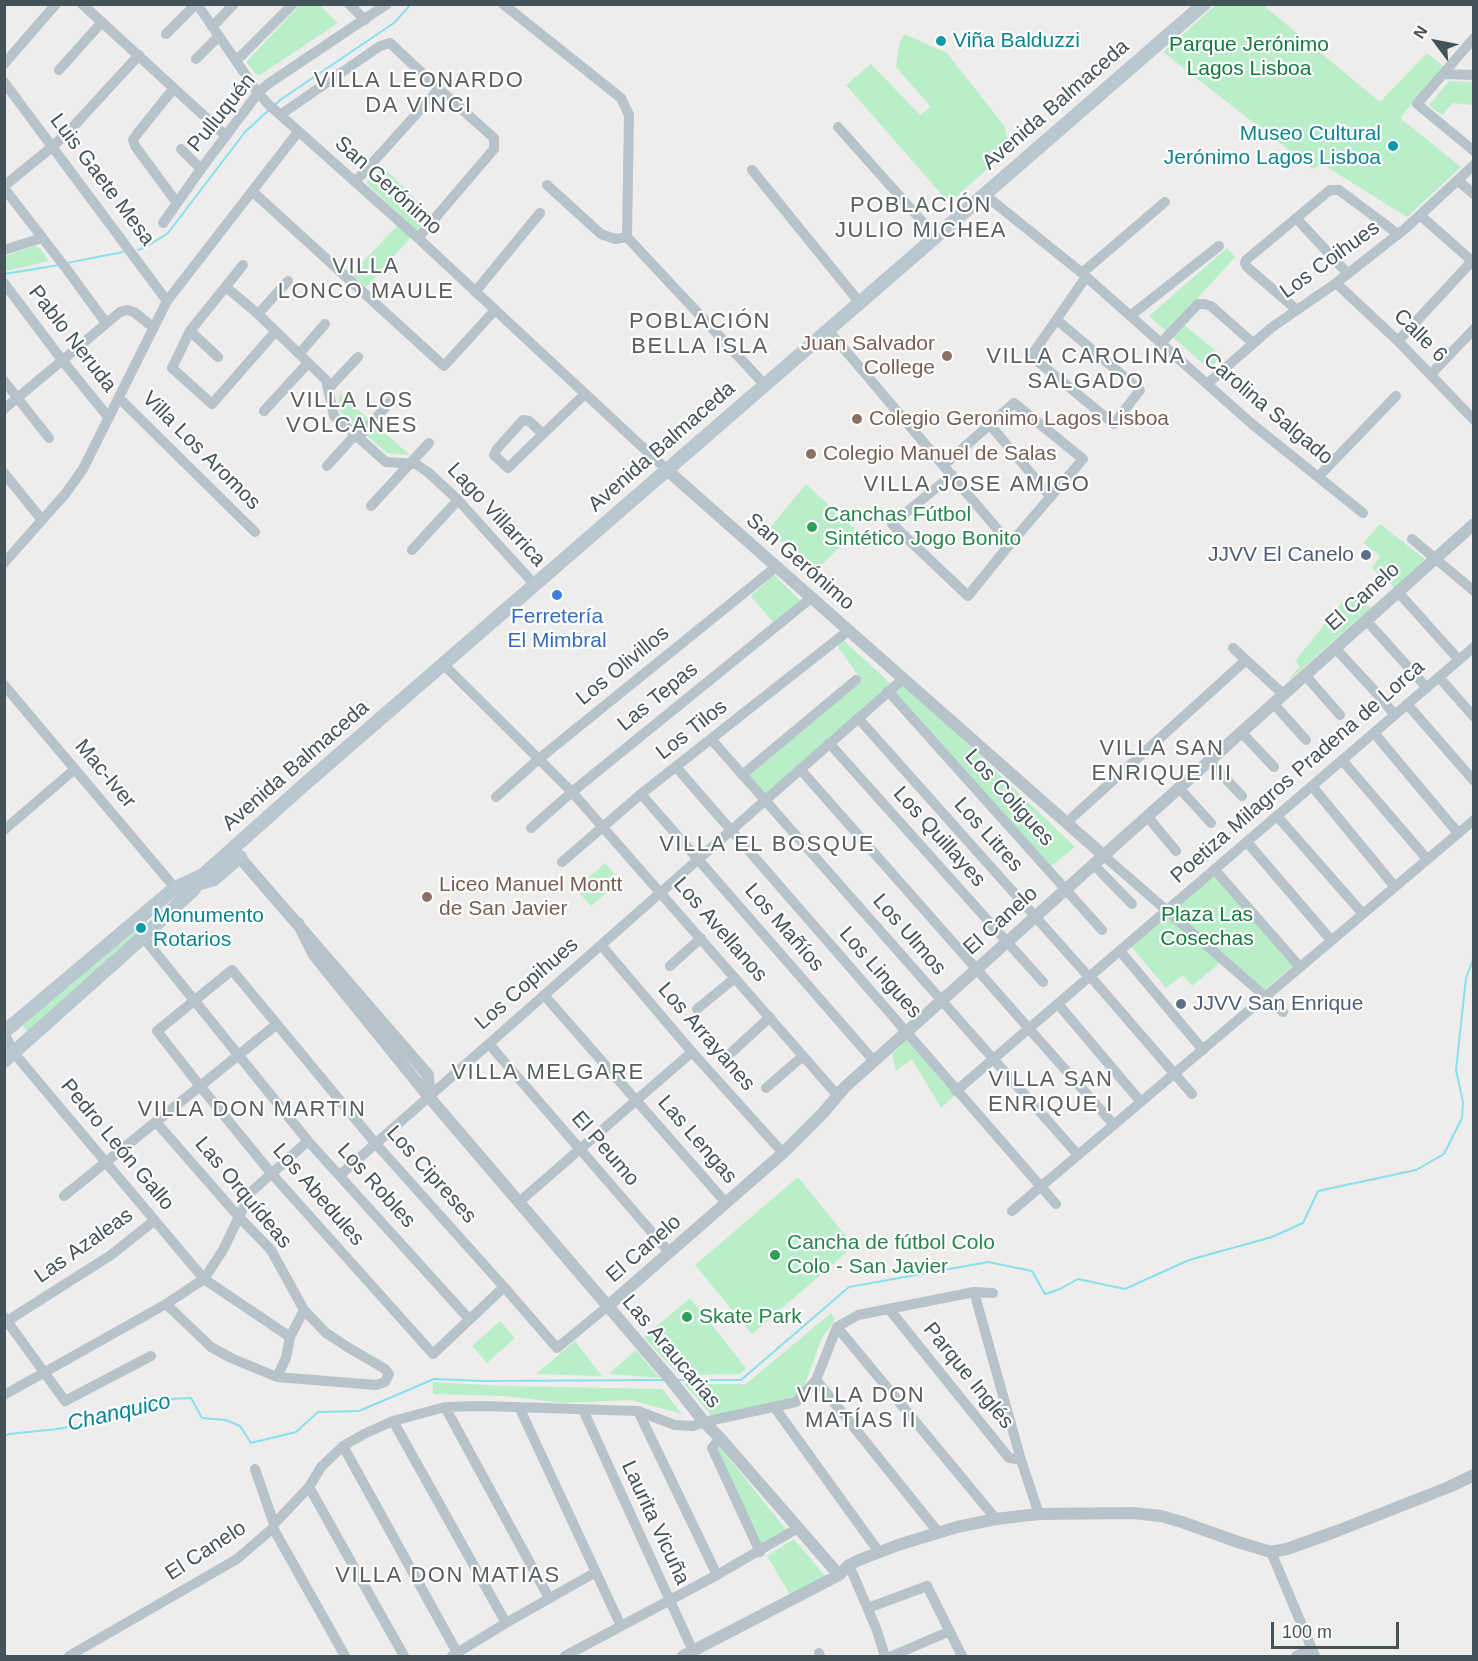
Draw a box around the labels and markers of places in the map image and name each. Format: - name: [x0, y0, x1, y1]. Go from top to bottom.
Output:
- place label: Viña Balduzzi: [953, 28, 1080, 54]
- marker: Viña Balduzzi: [934, 34, 948, 48]
- place label: Museo Cultural Jerónimo Lagos Lisboa: [1164, 121, 1381, 171]
- marker: Museo Cultural Jerónimo Lagos Lisboa: [1386, 139, 1400, 153]
- place label: Juan Salvador College: [801, 331, 935, 381]
- marker: Juan Salvador College: [940, 349, 954, 363]
- place label: Colegio Geronimo Lagos Lisboa: [869, 406, 1169, 432]
- marker: Colegio Geronimo Lagos Lisboa: [850, 412, 864, 426]
- place label: Colegio Manuel de Salas: [823, 441, 1056, 467]
- marker: Colegio Manuel de Salas: [804, 447, 818, 461]
- place label: Canchas Fútbol Sintético Jogo Bonito: [824, 502, 1021, 552]
- marker: Canchas Fútbol Sintético Jogo Bonito: [805, 520, 819, 534]
- place label: JJVV El Canelo: [1208, 542, 1354, 568]
- marker: JJVV El Canelo: [1359, 548, 1373, 562]
- marker: Ferretería El Mimbral: [550, 588, 564, 602]
- place label: Ferretería El Mimbral: [507, 604, 607, 654]
- place label: Liceo Manuel Montt de San Javier: [439, 872, 622, 922]
- marker: Liceo Manuel Montt de San Javier: [420, 890, 434, 904]
- place label: Monumento Rotarios: [153, 903, 264, 953]
- marker: Monumento Rotarios: [134, 921, 148, 935]
- place label: JJVV San Enrique: [1193, 991, 1363, 1017]
- marker: JJVV San Enrique: [1174, 997, 1188, 1011]
- place label: Cancha de fútbol Colo Colo - San Javier: [787, 1230, 995, 1280]
- marker: Cancha de fútbol Colo Colo - San Javier: [768, 1248, 782, 1262]
- place label: Skate Park: [699, 1304, 802, 1330]
- marker: Skate Park: [680, 1310, 694, 1324]

